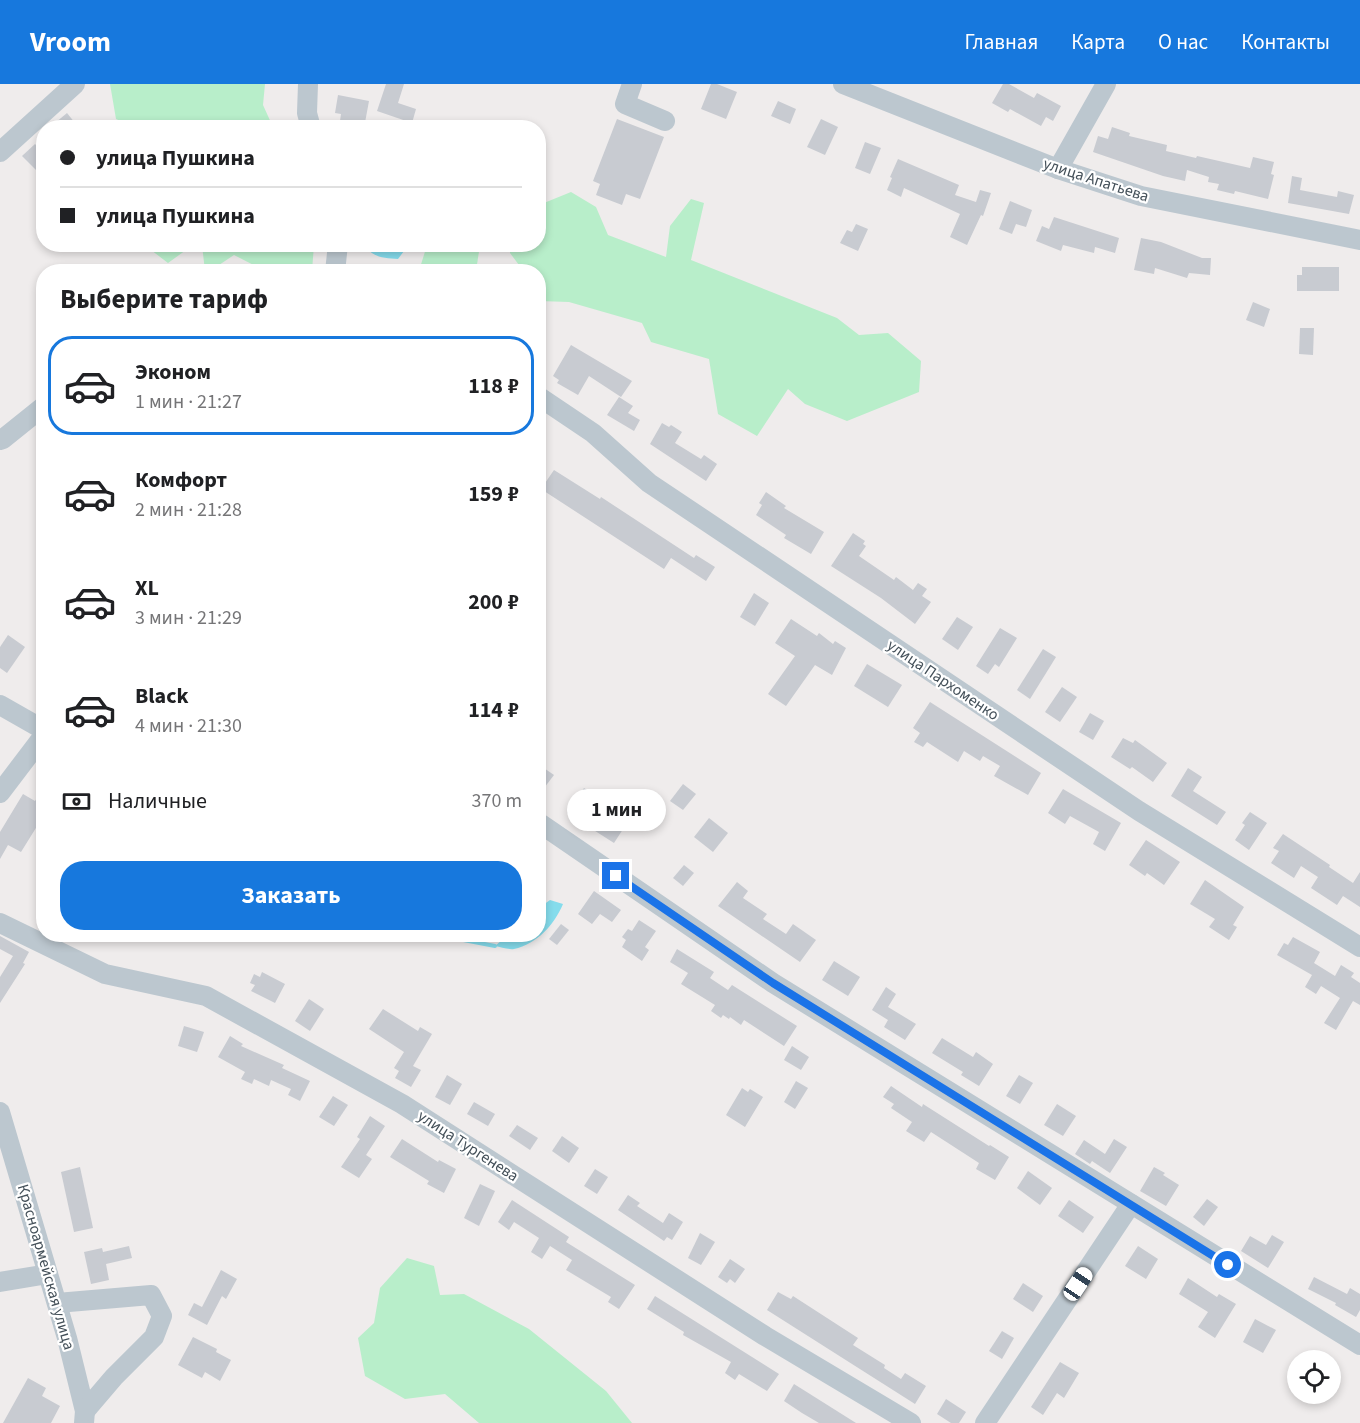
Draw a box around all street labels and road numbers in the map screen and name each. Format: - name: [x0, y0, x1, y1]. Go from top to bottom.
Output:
- street label: улица Апатьева: [1040, 153, 1152, 207]
- street label: улица Пархоменко: [883, 634, 1003, 726]
- street label: улица Тургенева: [413, 1105, 523, 1187]
- street label: Красноармейская улица: [12, 1182, 80, 1352]

